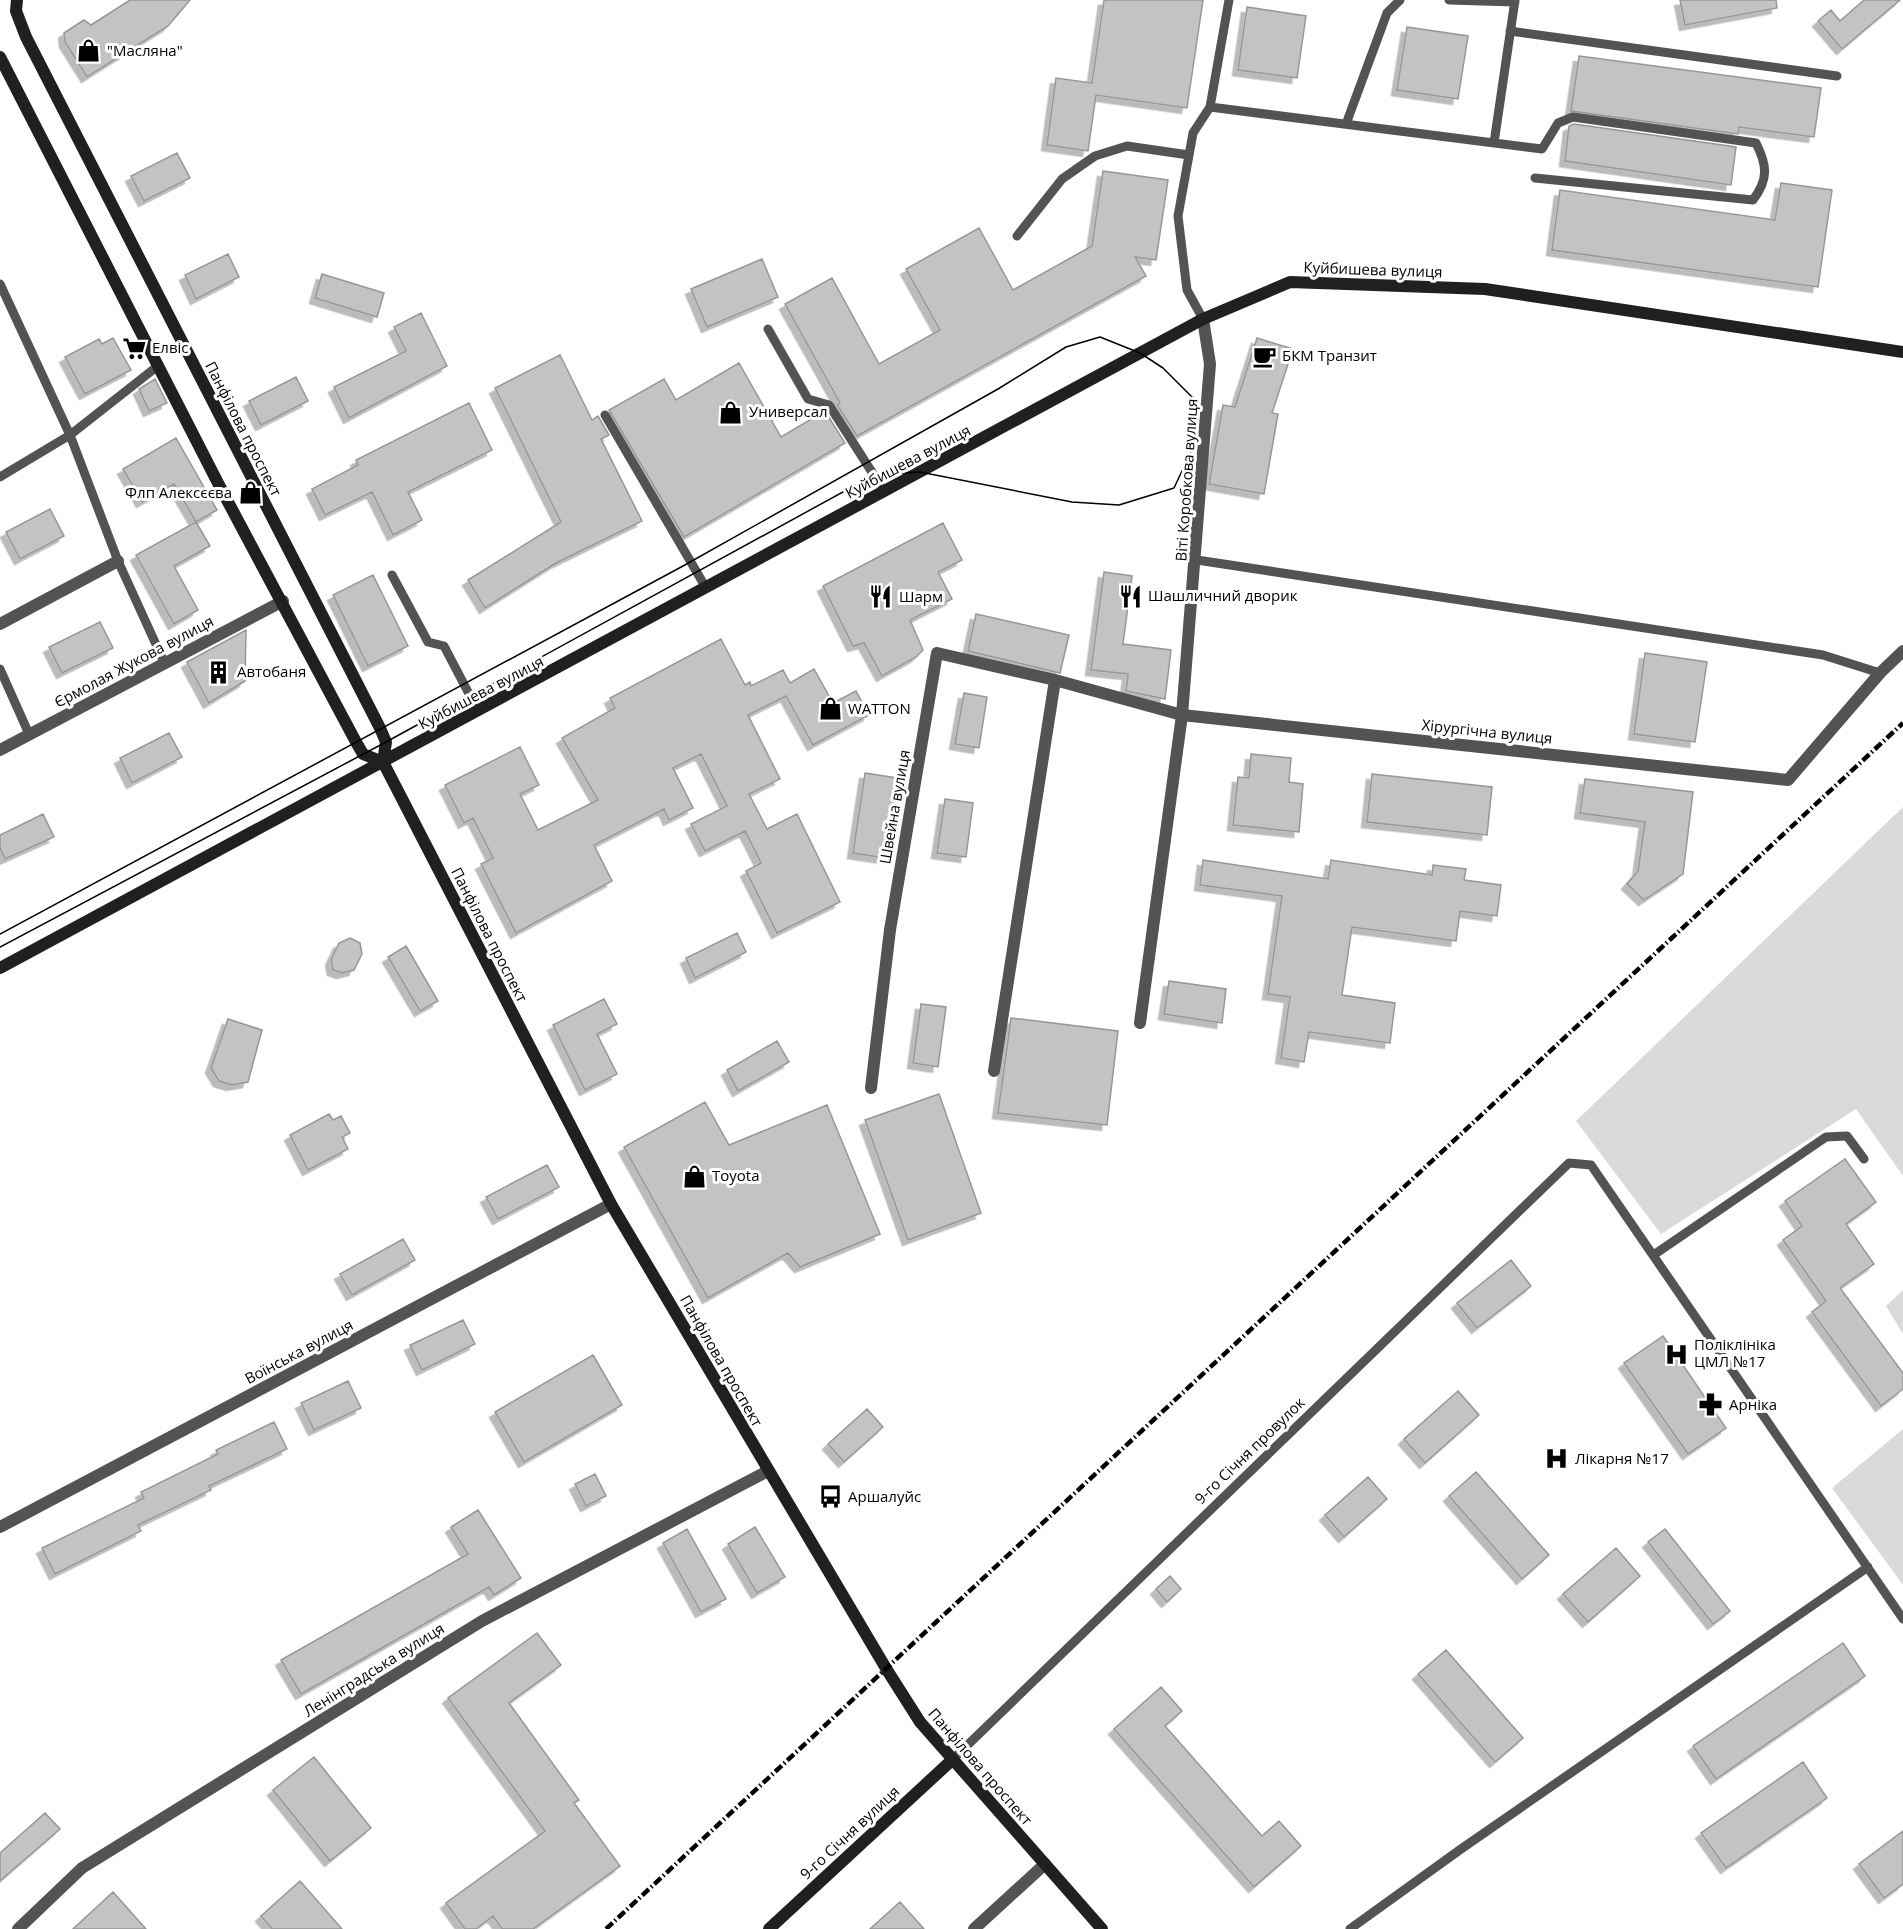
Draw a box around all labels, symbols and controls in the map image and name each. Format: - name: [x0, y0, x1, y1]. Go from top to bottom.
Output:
- shop icon: "Масляна": [76, 38, 102, 64]
- place label: "Масляна": [107, 40, 183, 60]
- street label: Куйбишева вулиця: [1303, 257, 1443, 281]
- supermarket icon: Елвіс: [121, 335, 147, 361]
- place label: Елвіс: [152, 337, 189, 357]
- cafe icon: БКМ Транзит: [1251, 343, 1277, 369]
- place label: БКМ Транзит: [1282, 345, 1377, 365]
- street label: Панфілова проспект: [201, 358, 287, 499]
- street label: Віті Коробкова вулиця: [1170, 398, 1202, 562]
- shop icon: Универсал: [718, 399, 744, 425]
- place label: Универсал: [749, 401, 828, 421]
- street label: Куйбишева вулиця: [841, 420, 974, 503]
- shop icon: Флп Алексєєва: [237, 480, 263, 506]
- place label: Флп Алексєєва: [125, 482, 232, 502]
- restaurant icon: Шашличний дворик: [1117, 583, 1143, 609]
- restaurant icon: Шарм: [868, 584, 894, 610]
- place label: Шашличний дворик: [1148, 585, 1298, 605]
- place label: Шарм: [899, 586, 943, 606]
- street label: Єрмолая Жукова вулиця: [50, 611, 217, 712]
- street label: Куйбишева вулиця: [414, 651, 547, 734]
- building icon: Автобаня: [206, 659, 232, 685]
- place label: Автобаня: [237, 661, 306, 681]
- shop icon: WATTON: [817, 696, 843, 722]
- place label: WATTON: [848, 698, 911, 718]
- street label: Хірургічна вулиця: [1421, 714, 1553, 748]
- street label: Швейна вулиця: [874, 748, 914, 866]
- street label: Панфілова проспект: [447, 864, 533, 1005]
- shop icon: Toyota: [681, 1163, 707, 1189]
- place label: Toyota: [712, 1165, 760, 1185]
- street label: Панфілова проспект: [676, 1291, 768, 1430]
- street label: Воїнська вулиця: [241, 1314, 356, 1388]
- place label: Поліклініка ЦМЛ №17: [1694, 1334, 1776, 1371]
- hospital icon: Поліклініка ЦМЛ №17: [1663, 1341, 1689, 1367]
- street label: 9-го Січня провулок: [1190, 1392, 1309, 1508]
- pharmacy icon: Арніка: [1698, 1392, 1724, 1418]
- place label: Арніка: [1729, 1394, 1777, 1414]
- hospital icon: Лікарня №17: [1544, 1446, 1570, 1472]
- place label: Лікарня №17: [1575, 1448, 1669, 1468]
- bus stop icon: Аршалуйс: [817, 1484, 843, 1510]
- place label: Аршалуйс: [848, 1486, 921, 1506]
- street label: Ленінградська вулиця: [299, 1618, 448, 1721]
- street label: Панфілова проспект: [924, 1704, 1037, 1829]
- street label: 9-го Січня вулиця: [795, 1781, 903, 1883]

